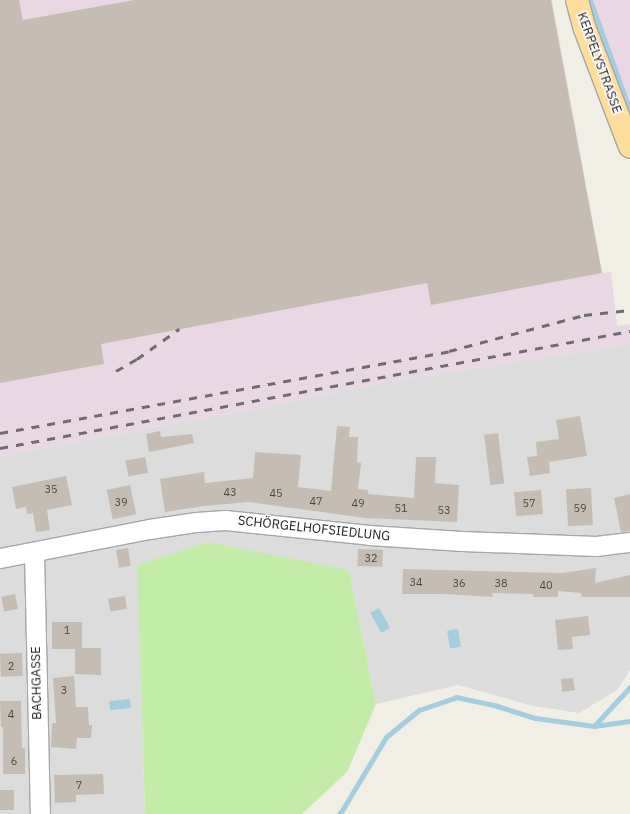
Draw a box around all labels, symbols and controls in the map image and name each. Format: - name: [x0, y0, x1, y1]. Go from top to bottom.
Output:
- street label: KERPELYSTRASSE: [573, 10, 625, 116]
- house number: 35: [44, 482, 58, 496]
- house number: 43: [223, 485, 237, 499]
- house number: 45: [269, 486, 283, 500]
- house number: 47: [309, 494, 323, 508]
- house number: 39: [114, 495, 128, 509]
- house number: 49: [351, 496, 365, 510]
- house number: 57: [522, 496, 536, 510]
- house number: 51: [394, 501, 408, 515]
- house number: 59: [573, 501, 587, 515]
- house number: 53: [437, 503, 451, 517]
- street label: SCHÖRGELHOFSIEDLUNG: [237, 513, 391, 545]
- house number: 32: [364, 551, 378, 565]
- house number: 34: [409, 575, 423, 589]
- house number: 36: [452, 576, 466, 590]
- house number: 38: [494, 576, 508, 590]
- house number: 40: [539, 578, 553, 592]
- house number: 1: [64, 623, 70, 637]
- street label: BACHGASSE: [29, 646, 45, 720]
- house number: 2: [8, 659, 14, 673]
- house number: 3: [61, 683, 67, 697]
- house number: 4: [8, 707, 14, 721]
- house number: 6: [11, 754, 17, 768]
- house number: 7: [76, 778, 82, 792]

